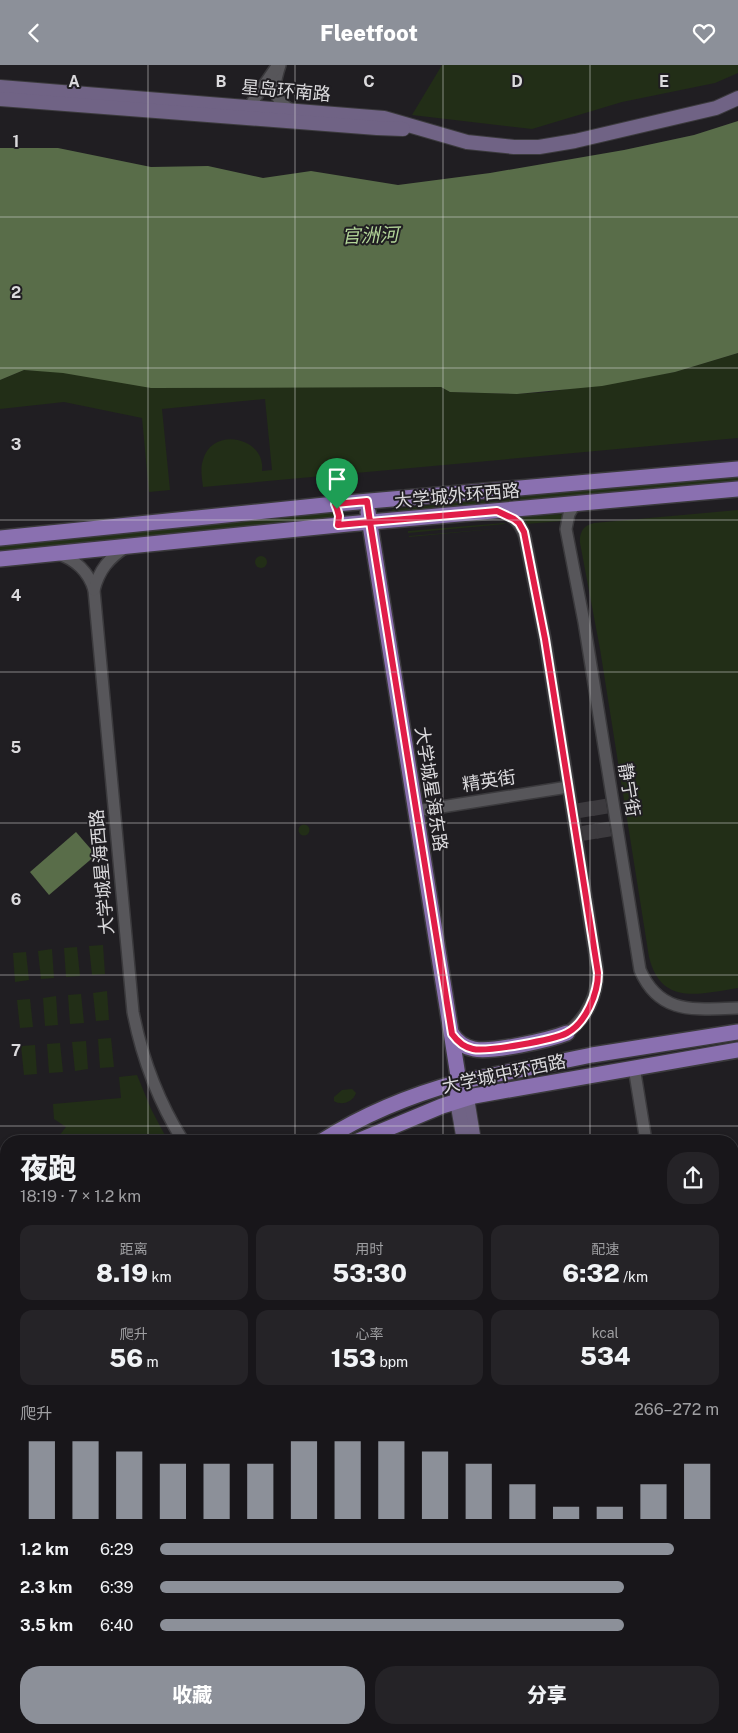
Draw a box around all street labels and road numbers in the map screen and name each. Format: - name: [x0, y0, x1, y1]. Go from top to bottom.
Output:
- street label: 星岛环南路: [240, 76, 332, 105]
- street label: 大学城外环西路: [393, 480, 521, 511]
- street label: 大学城星海东路: [411, 725, 452, 853]
- street label: 静宁街: [615, 762, 644, 818]
- street label: 精英街: [461, 766, 517, 795]
- street label: 大学城星海西路: [86, 808, 117, 936]
- street label: 大学城中环西路: [440, 1050, 568, 1097]

